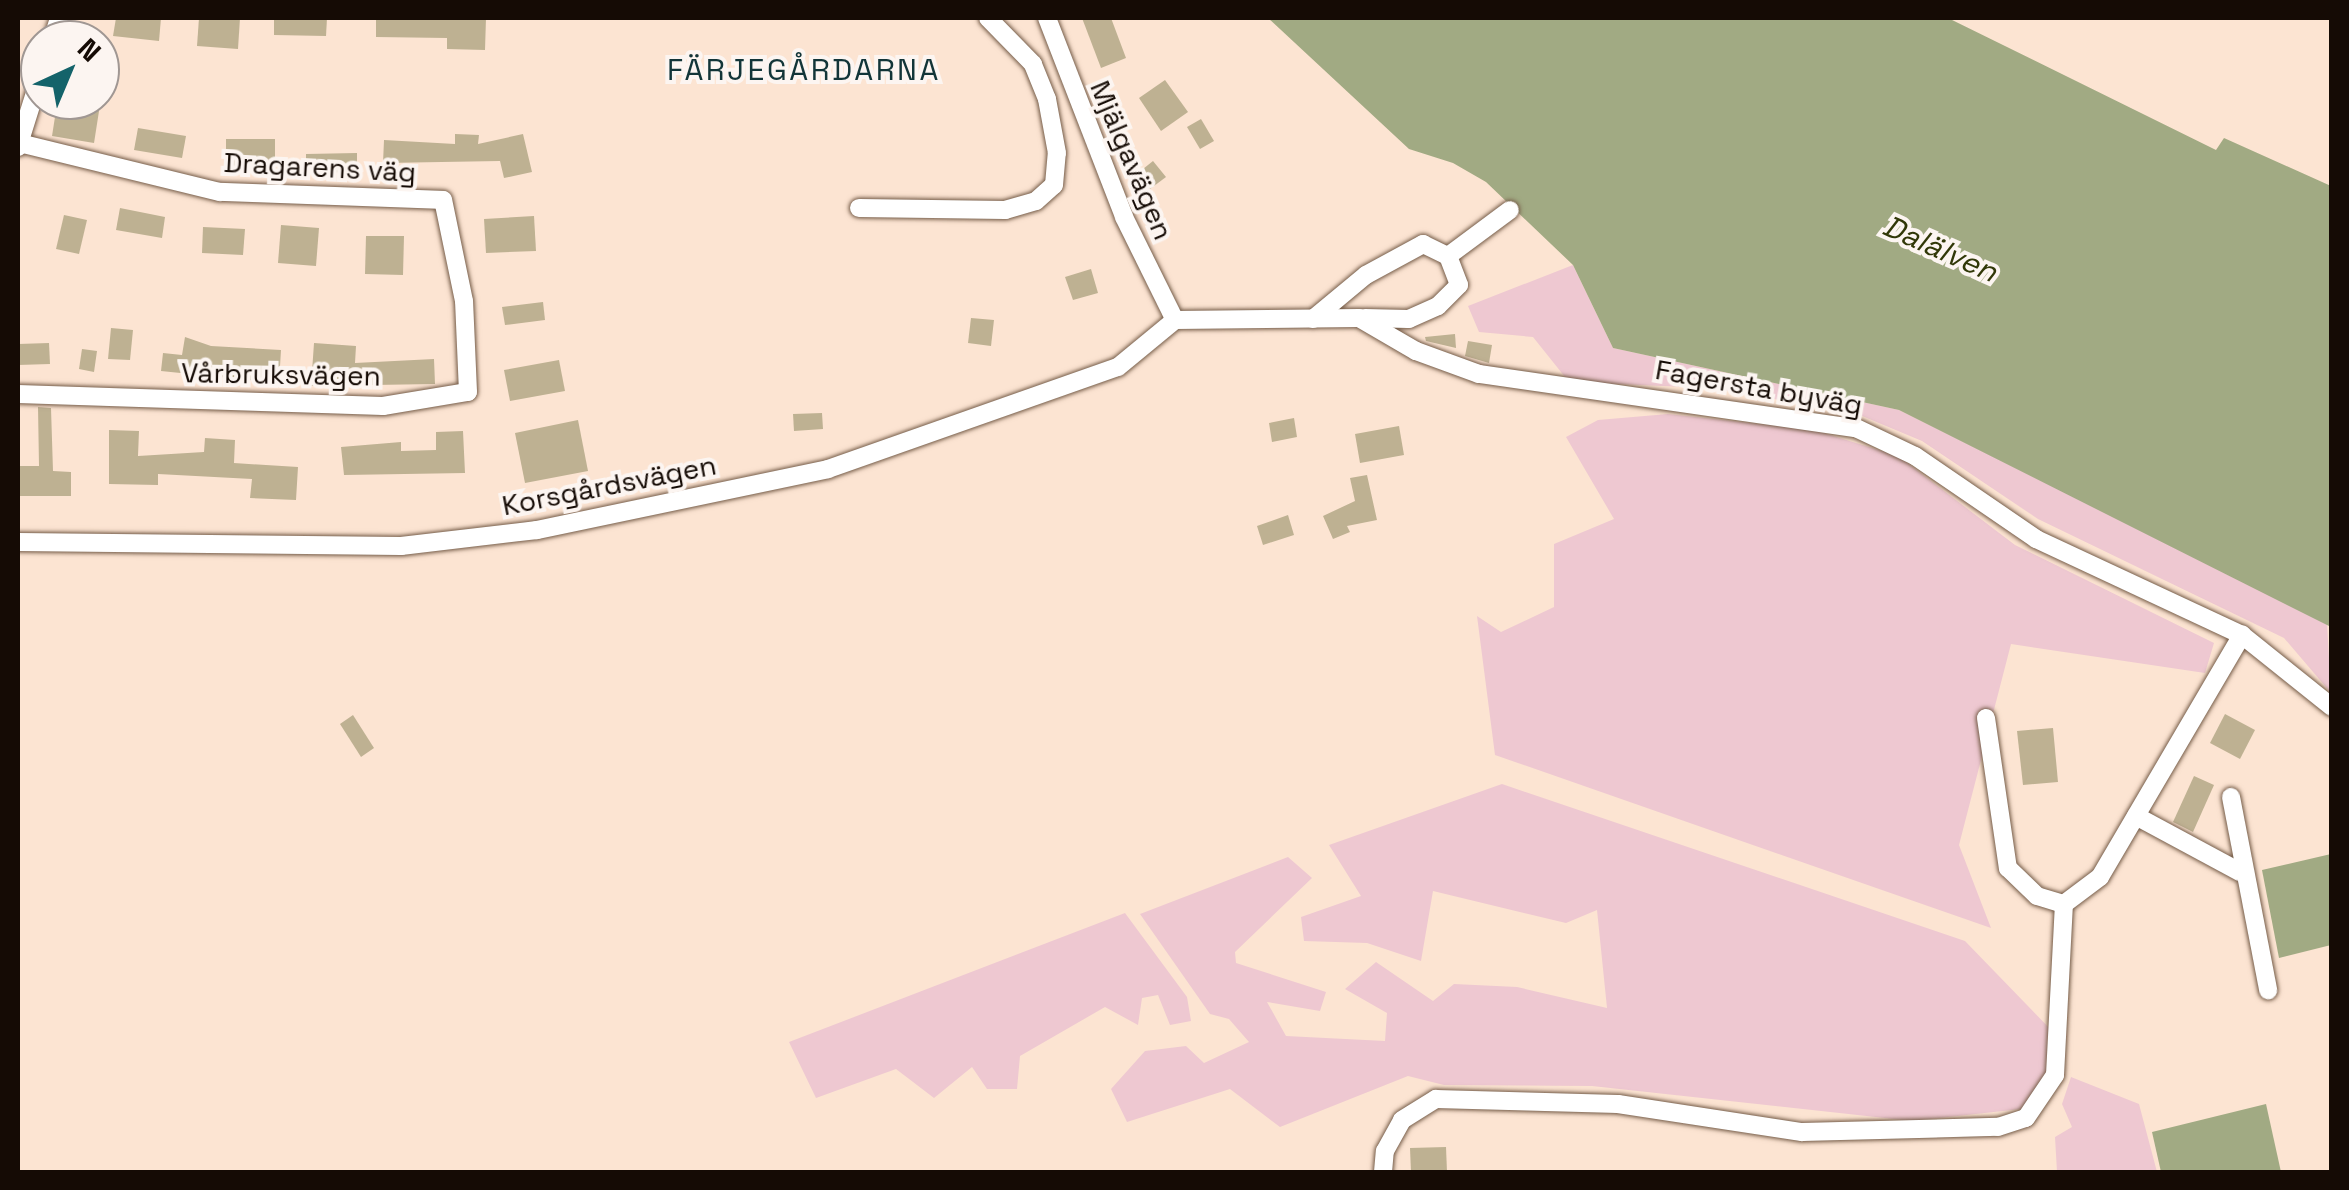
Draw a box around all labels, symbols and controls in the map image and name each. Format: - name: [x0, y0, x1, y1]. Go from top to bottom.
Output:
- north arrow: [20, 20, 120, 120]
- text: N: [70, 30, 109, 69]
- district label: FÄRJEGÅRDARNA: [667, 52, 941, 88]
- street label: Mjälgavägen: [1083, 75, 1181, 245]
- street label: Dragarens väg: [223, 145, 417, 189]
- water label: Dalälven: [1878, 208, 2002, 290]
- street label: Fagersta byväg: [1653, 352, 1865, 422]
- street label: Vårbruksvägen: [181, 355, 381, 393]
- street label: Korsgårdsvägen: [499, 448, 719, 522]

